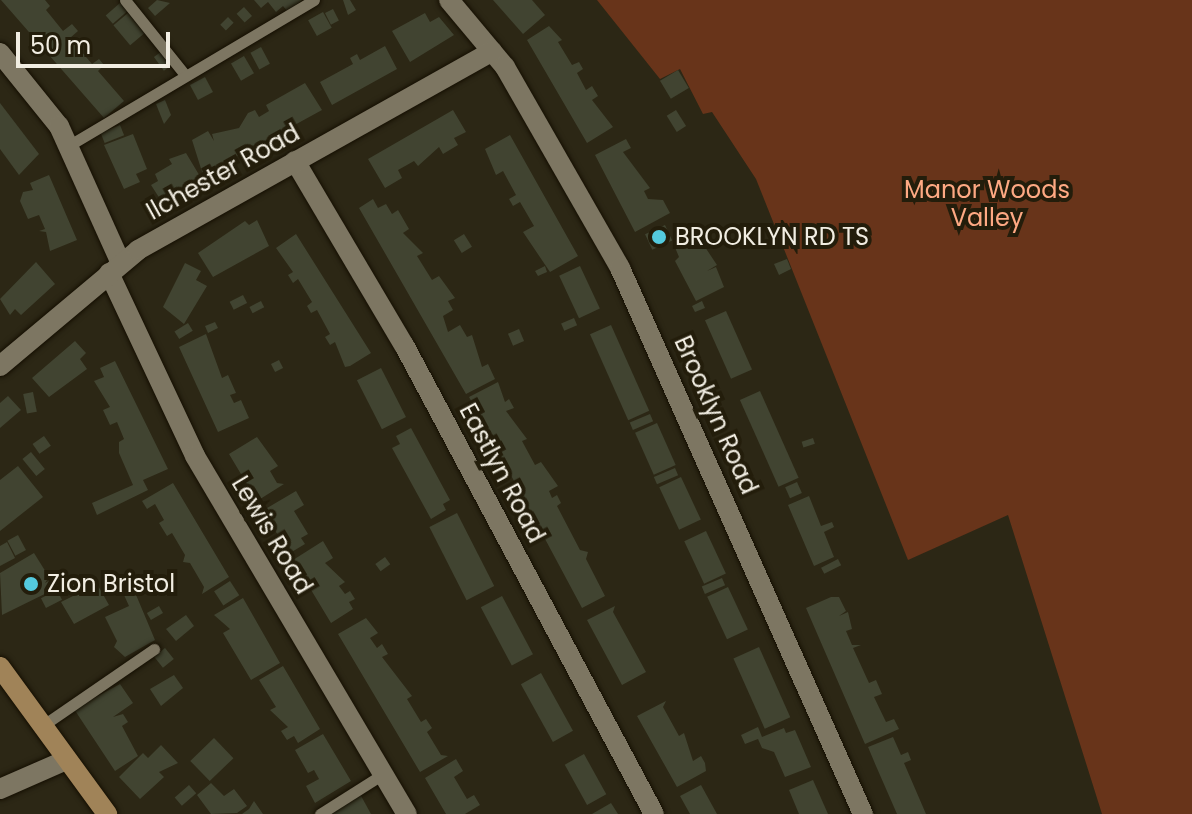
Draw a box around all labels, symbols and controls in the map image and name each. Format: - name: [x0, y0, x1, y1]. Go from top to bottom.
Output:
- scale bar: [20, 16, 174, 66]
- text: 50 m: [30, 29, 91, 62]
- street label: Ilchester Road: [141, 118, 305, 226]
- park label: Manor Woods Valley: [904, 176, 1070, 232]
- place label: BROOKLYN RD TS: [675, 223, 869, 251]
- marker: BROOKLYN RD TS: [650, 228, 668, 246]
- street label: Brooklyn Road: [668, 331, 764, 499]
- street label: Eastlyn Road: [453, 399, 551, 547]
- street label: Lewis Road: [226, 471, 318, 599]
- place label: Zion Bristol: [47, 570, 175, 598]
- marker: Zion Bristol: [22, 575, 40, 593]

